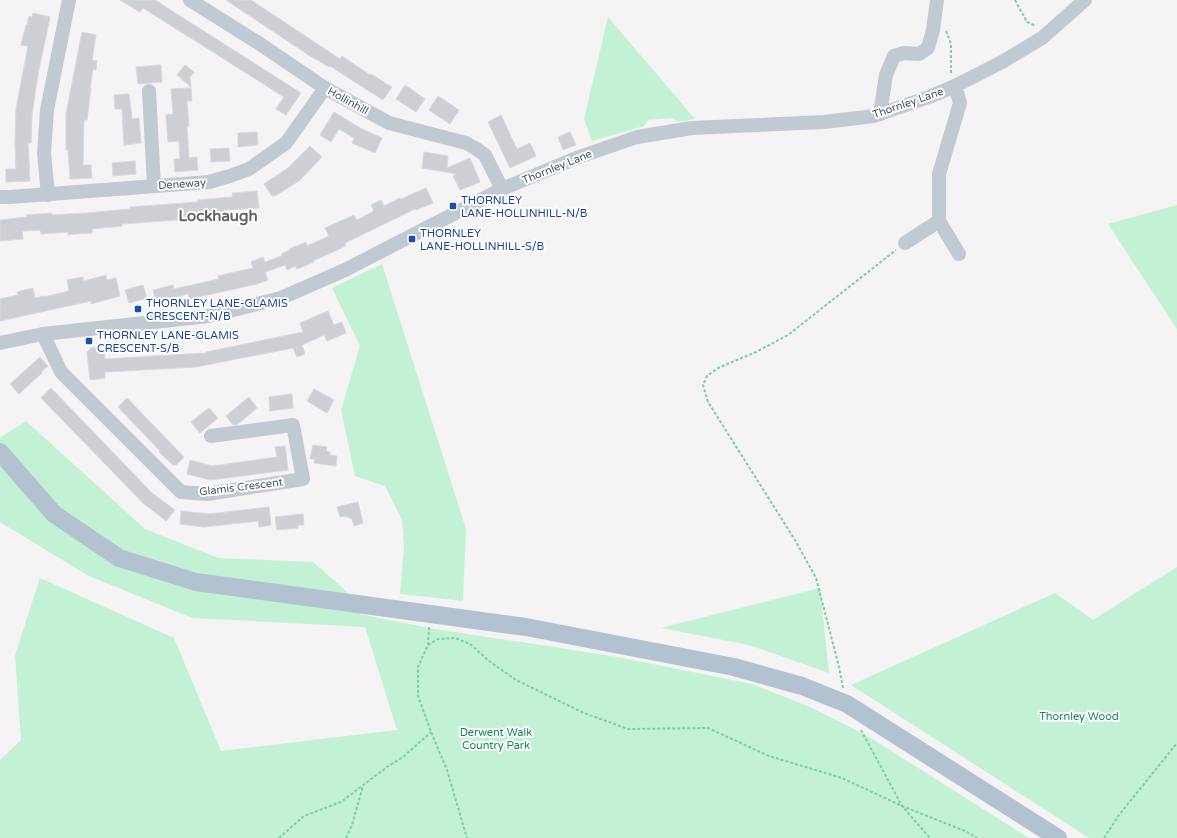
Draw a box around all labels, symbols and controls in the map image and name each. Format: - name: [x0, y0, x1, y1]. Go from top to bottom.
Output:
- street label: Hollinhill: [325, 84, 371, 118]
- street label: Thornley Lane: [871, 85, 945, 121]
- street label: Thornley Lane: [520, 147, 594, 187]
- street label: Deneway: [158, 176, 206, 192]
- place label: THORNLEY LANE-HOLLINHILL-N/B: [461, 194, 588, 220]
- marker: THORNLEY LANE-HOLLINHILL-N/B: [448, 201, 458, 211]
- district label: Lockhaugh: [178, 207, 258, 226]
- place label: THORNLEY LANE-HOLLINHILL-S/B: [420, 227, 545, 253]
- marker: THORNLEY LANE-HOLLINHILL-S/B: [407, 234, 417, 244]
- place label: THORNLEY LANE-GLAMIS CRESCENT-N/B: [146, 297, 288, 323]
- marker: THORNLEY LANE-GLAMIS CRESCENT-N/B: [133, 304, 143, 314]
- place label: THORNLEY LANE-GLAMIS CRESCENT-S/B: [97, 329, 239, 355]
- marker: THORNLEY LANE-GLAMIS CRESCENT-S/B: [84, 336, 94, 346]
- street label: Glamis Crescent: [198, 475, 284, 499]
- park label: Thornley Wood: [1039, 710, 1119, 723]
- park label: Derwent Walk Country Park: [460, 726, 532, 752]

